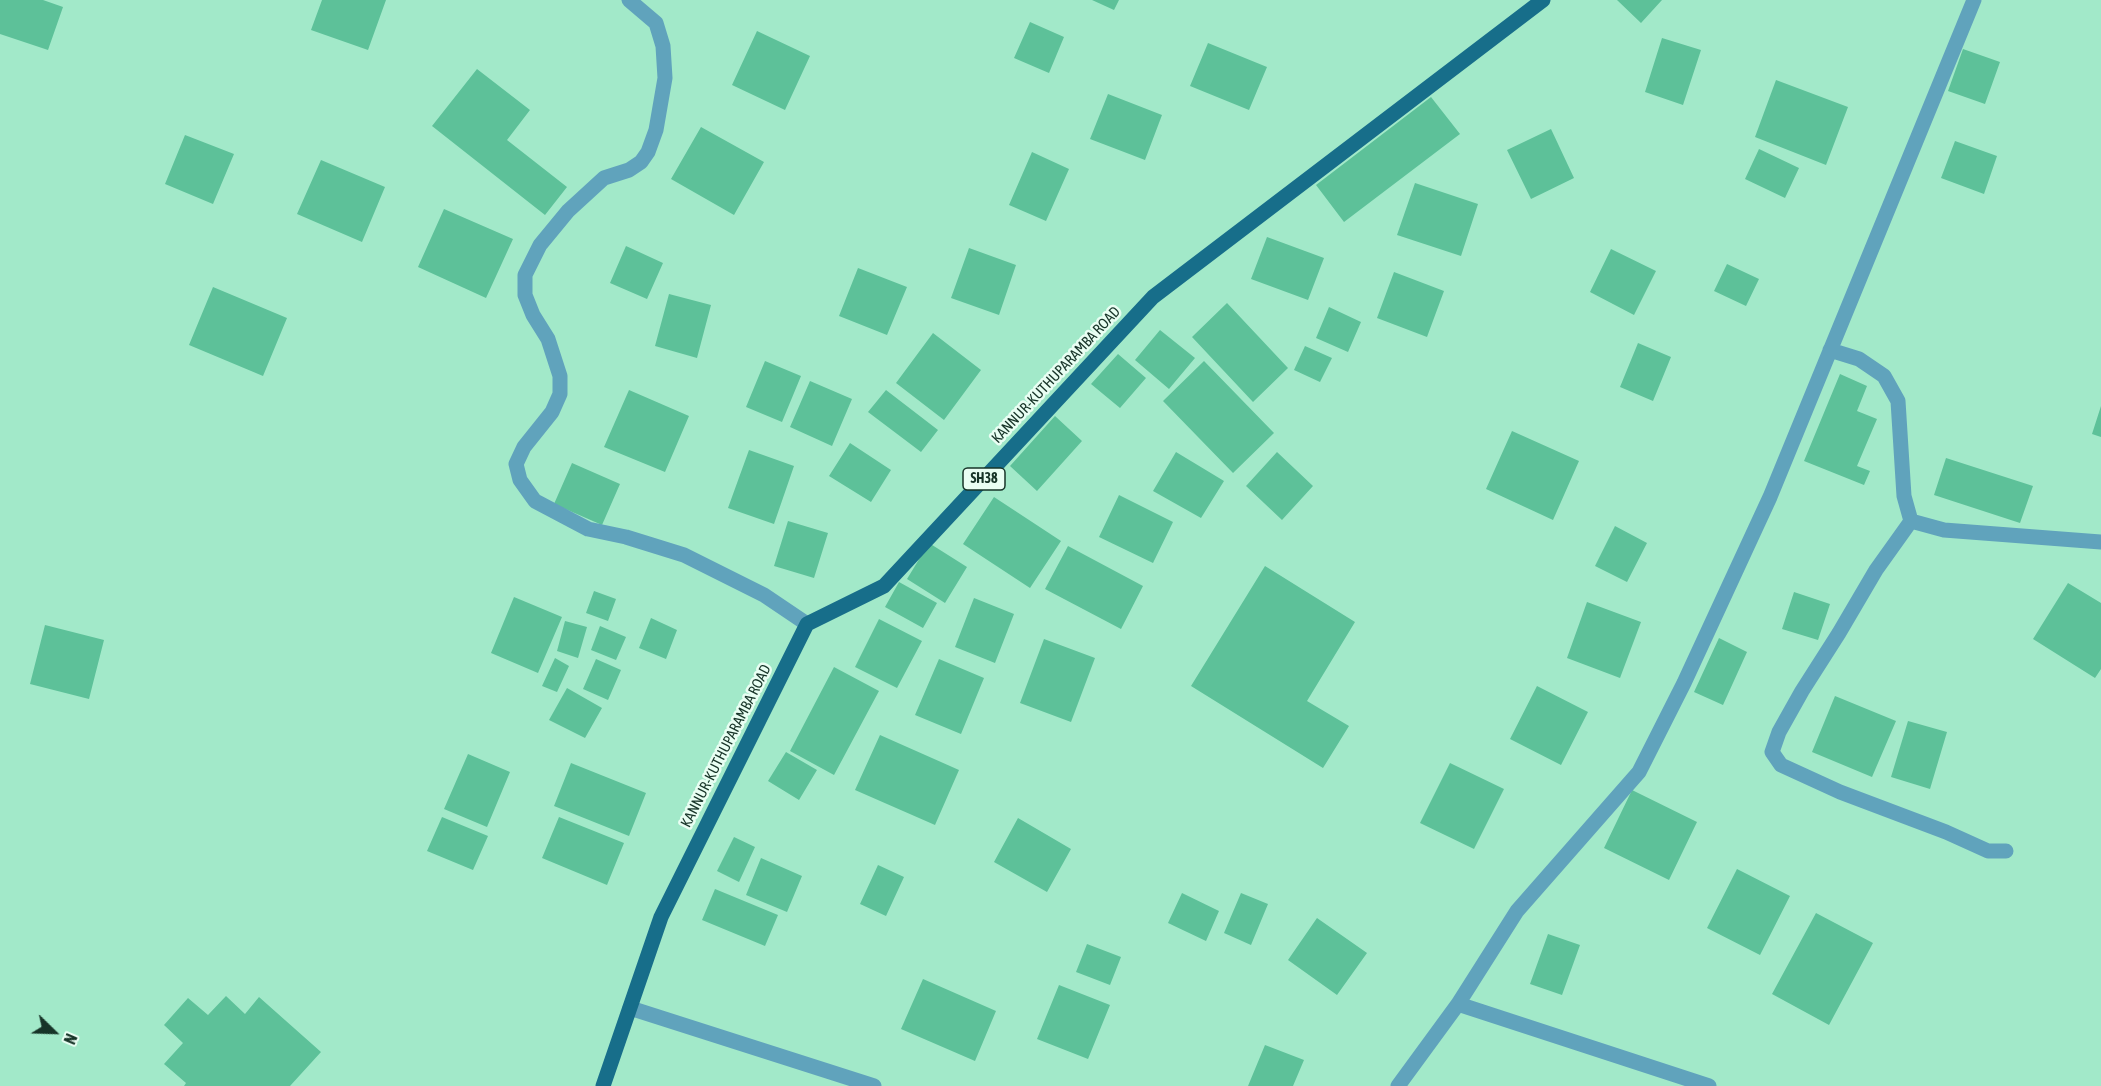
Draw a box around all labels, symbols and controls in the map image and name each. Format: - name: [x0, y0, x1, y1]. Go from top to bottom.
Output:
- street label: KANNUR-KUTHUPARAMBA ROAD: [988, 303, 1124, 447]
- road number: SH38: [963, 468, 1005, 490]
- street label: KANNUR-KUTHUPARAMBA ROAD: [677, 662, 775, 830]
- north arrow: [24, 1002, 84, 1062]
- text: N: [60, 1031, 81, 1047]

